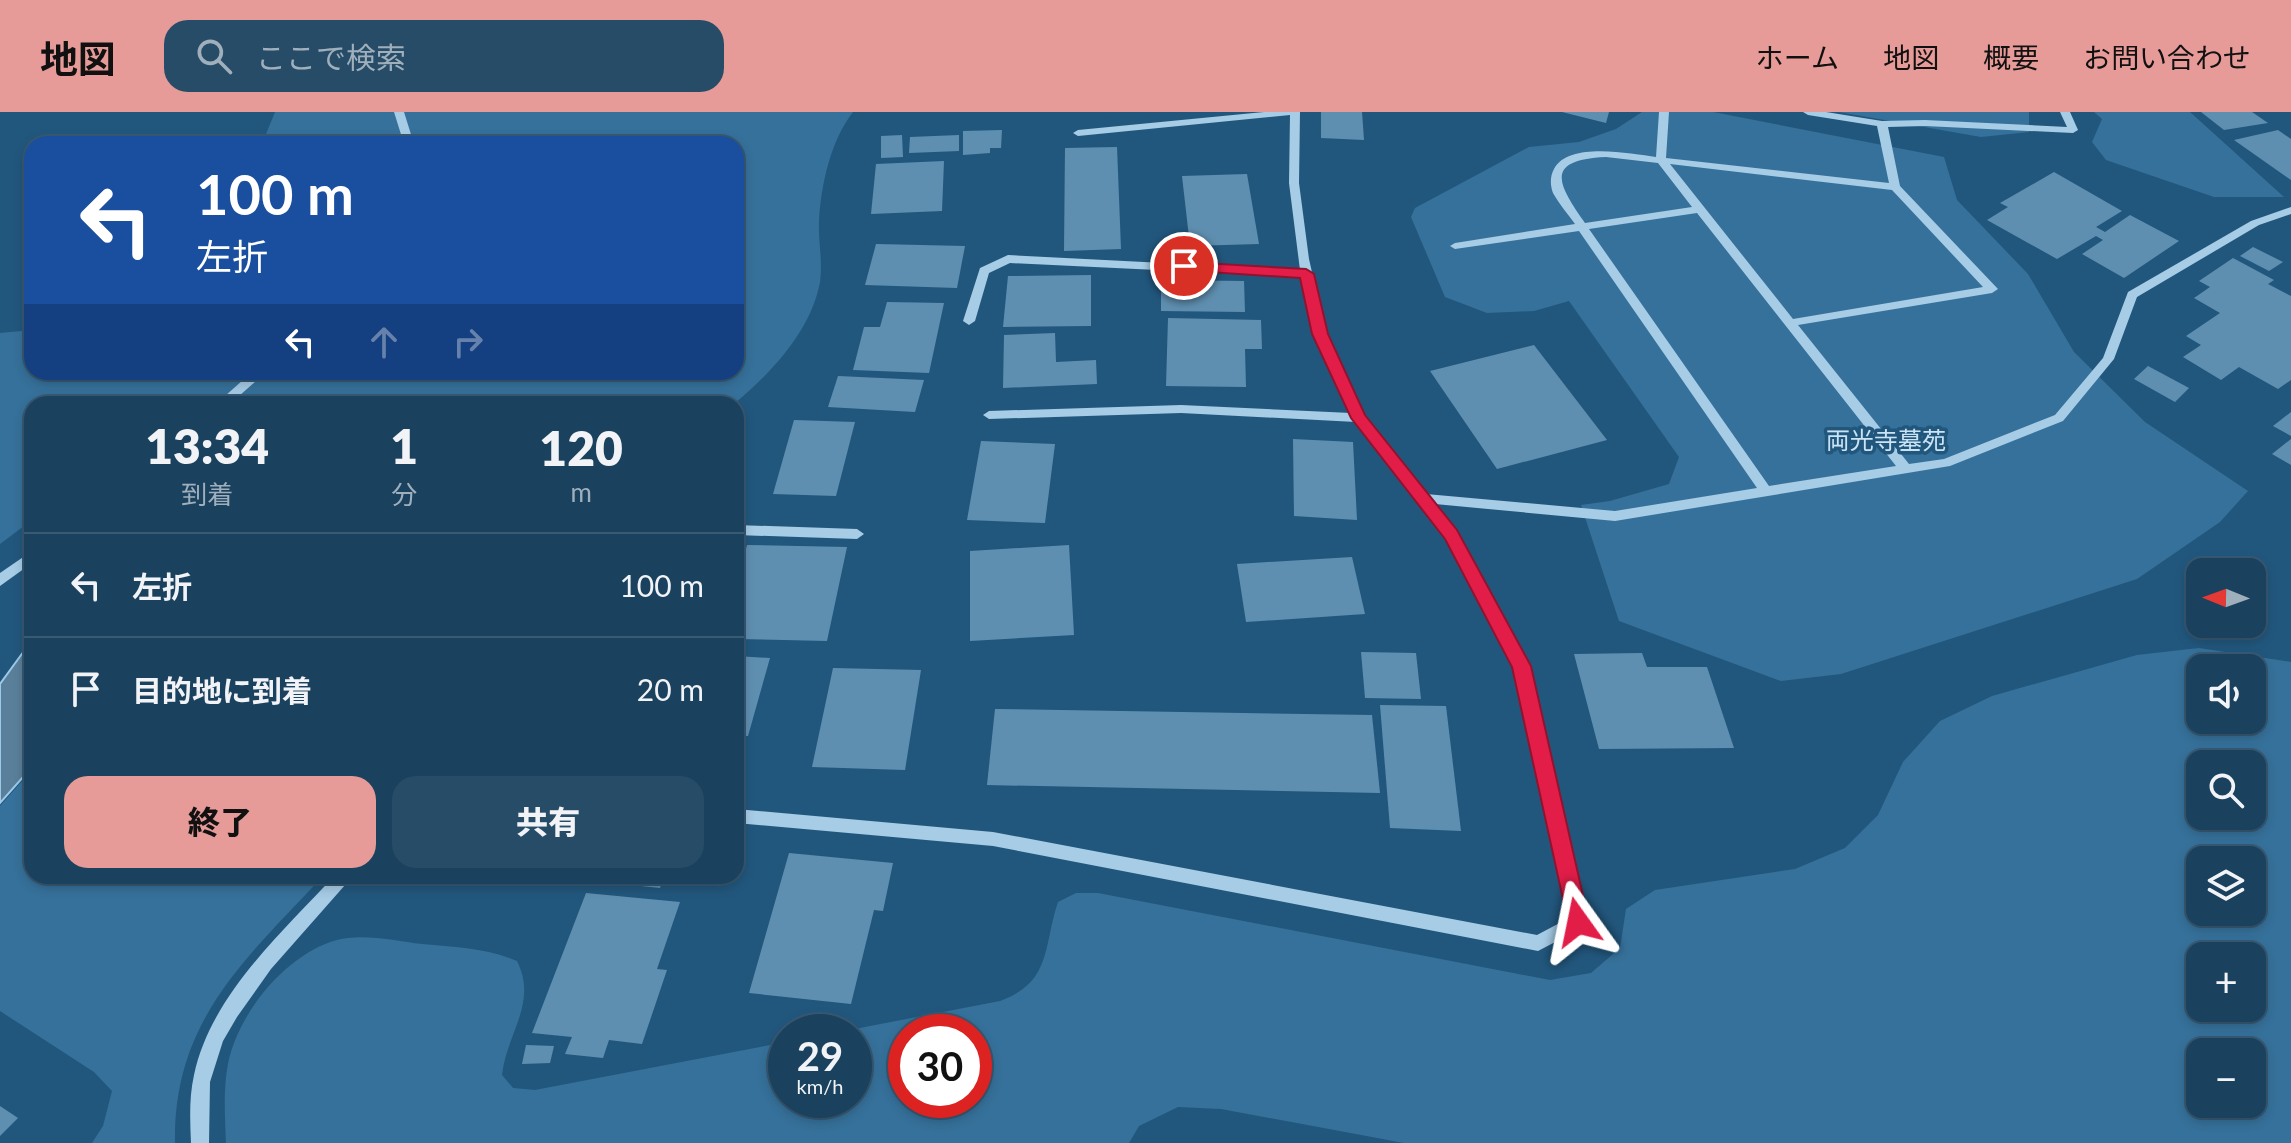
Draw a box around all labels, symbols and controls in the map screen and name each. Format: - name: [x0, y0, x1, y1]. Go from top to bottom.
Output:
- search box: [164, 20, 724, 92]
- icon: search: [192, 34, 236, 78]
- text: 地図: [40, 35, 116, 81]
- text: ここで検索: [256, 39, 406, 75]
- text: ホーム: [1756, 40, 1839, 74]
- text: 地図: [1883, 40, 1939, 74]
- text: 概要: [1983, 40, 2039, 74]
- text: お問い合わせ: [2083, 40, 2251, 74]
- text: 100 m: [196, 160, 354, 227]
- icon: left: [64, 168, 168, 272]
- pin: [1150, 232, 1218, 300]
- text: 左折: [196, 234, 268, 278]
- icon: arrive: [1162, 244, 1206, 288]
- icon: left: [278, 320, 322, 364]
- icon: ahead: [362, 320, 406, 364]
- icon: right: [446, 320, 490, 364]
- text: 13:34: [145, 417, 269, 474]
- text: 1: [390, 417, 418, 474]
- text: 120: [539, 419, 623, 476]
- park label: 両光寺墓苑: [1826, 425, 1946, 454]
- text: m: [570, 476, 592, 508]
- text: 到着: [181, 478, 233, 510]
- text: 分: [391, 478, 417, 510]
- north arrow: [2186, 558, 2266, 638]
- map controls: [2186, 558, 2266, 1118]
- icon: left: [64, 563, 108, 607]
- text: 100 m: [619, 567, 704, 603]
- text: 左折: [132, 568, 192, 604]
- button: sound: [2186, 654, 2266, 734]
- icon: arrive: [64, 667, 108, 711]
- text: 20 m: [637, 671, 704, 707]
- text: 目的地に到着: [132, 672, 312, 708]
- button: search: [2186, 750, 2266, 830]
- button: 終了: [64, 776, 376, 868]
- button: 共有: [392, 776, 704, 868]
- button: layers: [2186, 846, 2266, 926]
- position arrow: [1536, 880, 1620, 964]
- button: +: [2186, 942, 2266, 1022]
- speed limit sign: 30: [888, 1014, 992, 1118]
- text: 29: [797, 1032, 843, 1080]
- button: −: [2186, 1038, 2266, 1118]
- text: km/h: [797, 1074, 843, 1098]

